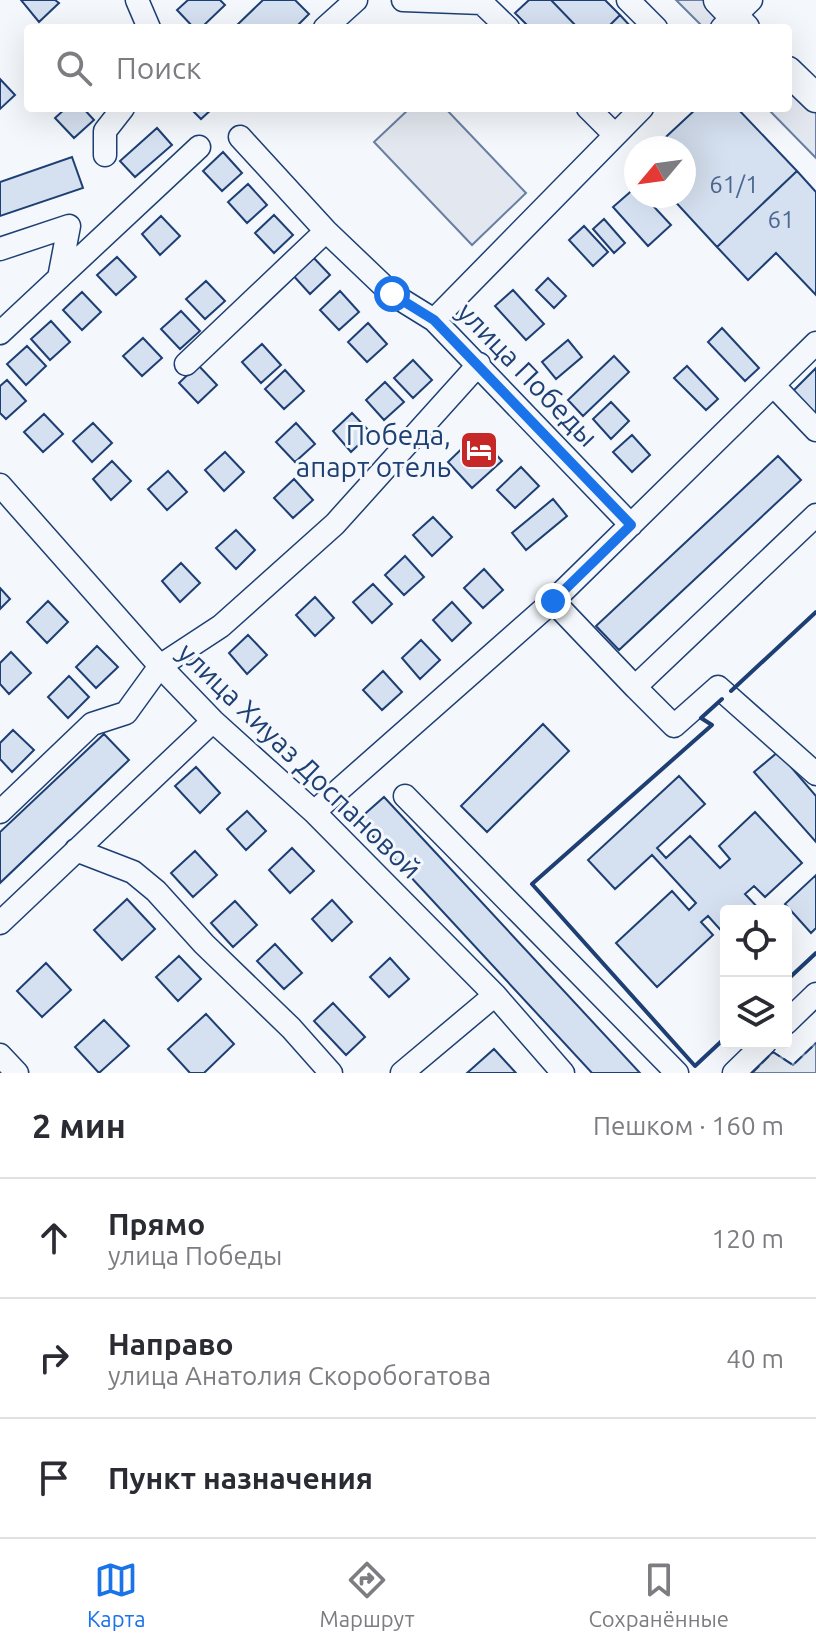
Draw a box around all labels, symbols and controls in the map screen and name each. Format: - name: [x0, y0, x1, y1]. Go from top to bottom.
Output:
- search box: [24, 24, 792, 112]
- icon: search: [52, 46, 96, 90]
- text: Поиск: [116, 51, 201, 85]
- north arrow: [624, 136, 696, 208]
- house number: 61/1: [709, 171, 759, 198]
- house number: 61: [767, 206, 795, 233]
- route start: [374, 276, 410, 312]
- street label: улица Победы: [452, 296, 604, 452]
- place label: Победа, апарт отель: [296, 419, 451, 482]
- hotel icon: Победа, апарт отель: [458, 429, 500, 471]
- route end: [535, 583, 571, 619]
- street label: улица Хиуаз Доспановой: [172, 636, 428, 884]
- map controls: [720, 905, 792, 1049]
- button: locate: [720, 905, 792, 977]
- button: layers: [720, 977, 792, 1049]
- text: 2 мин: [32, 1106, 126, 1144]
- text: Пешком · 160 m: [593, 1111, 784, 1140]
- text: Прямо: [108, 1207, 205, 1241]
- icon: ahead: [32, 1216, 76, 1260]
- text: 120 m: [712, 1224, 784, 1253]
- text: улица Победы: [108, 1241, 282, 1270]
- text: Направо: [108, 1327, 234, 1361]
- icon: right: [32, 1336, 76, 1380]
- text: 40 m: [726, 1344, 784, 1373]
- text: улица Анатолия Скоробогатова: [108, 1361, 491, 1390]
- icon: arrive: [32, 1456, 76, 1500]
- text: Пункт назначения: [108, 1461, 373, 1495]
- tab: Карта: [87, 1558, 146, 1631]
- tab: Маршрут: [320, 1558, 414, 1631]
- tab: Сохранённые: [588, 1558, 729, 1631]

